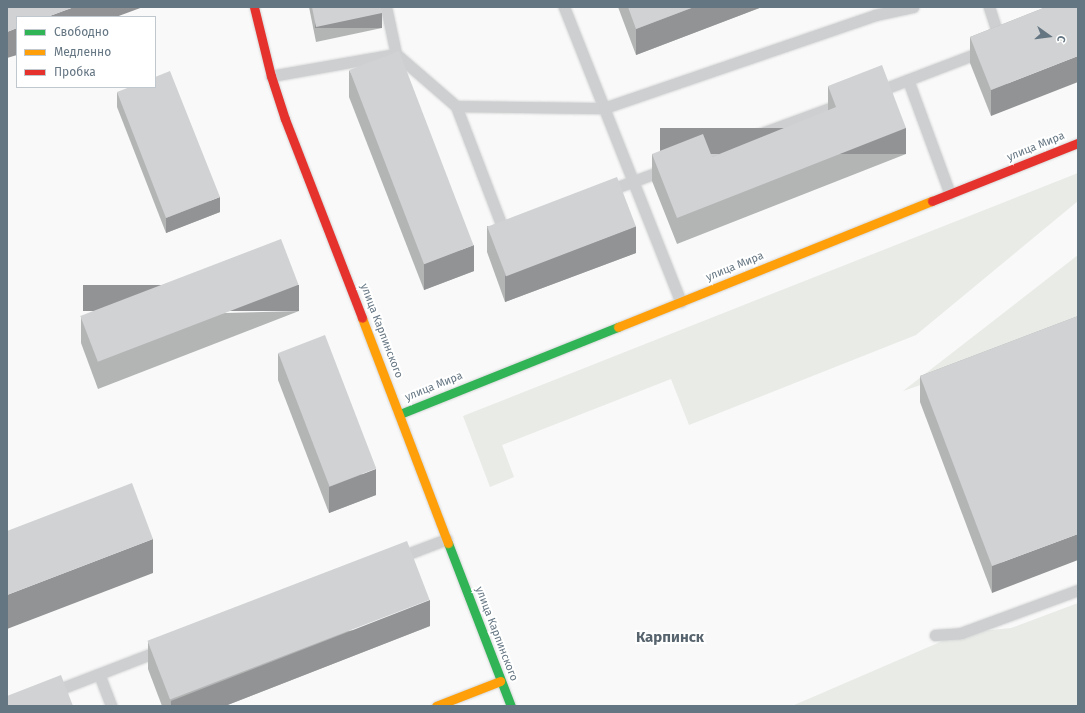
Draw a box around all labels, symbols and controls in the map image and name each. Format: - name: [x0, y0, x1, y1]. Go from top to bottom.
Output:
- legend: [16, 16, 156, 88]
- north arrow: [1029, 16, 1069, 56]
- text: Свободно: [54, 25, 109, 39]
- text: С: [1054, 34, 1068, 44]
- text: Медленно: [54, 45, 111, 59]
- text: Пробка: [54, 65, 96, 79]
- street label: улица Мира: [1005, 129, 1067, 165]
- street label: улица Мира: [704, 249, 766, 285]
- street label: улица Карпинского: [357, 282, 405, 380]
- street label: улица Мира: [403, 369, 465, 405]
- street label: улица Карпинского: [472, 585, 520, 683]
- district label: Карпинск: [636, 629, 704, 647]

